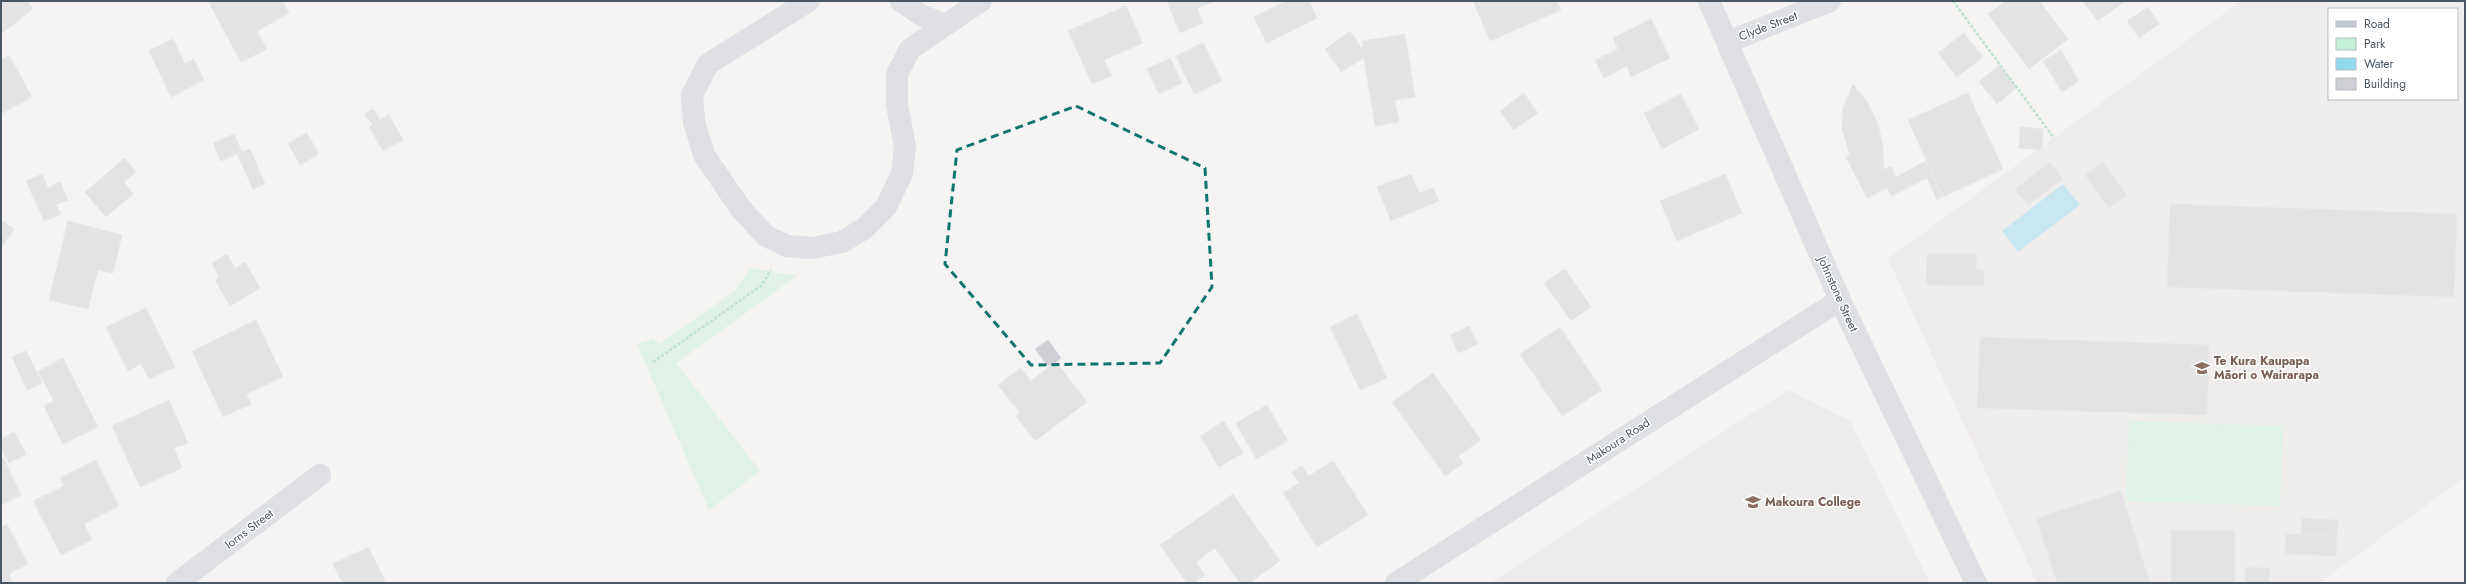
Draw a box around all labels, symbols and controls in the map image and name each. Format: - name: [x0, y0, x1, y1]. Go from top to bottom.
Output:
- street label: Clyde Street: [1736, 7, 1800, 45]
- legend: [2328, 8, 2458, 100]
- text: Road: [2364, 15, 2390, 33]
- text: Park: [2364, 35, 2386, 53]
- text: Water: [2364, 55, 2395, 73]
- text: Building: [2364, 75, 2406, 93]
- street label: Johnstone Street: [1812, 252, 1863, 335]
- place label: Te Kura Kaupapa Māori o Wairarapa: [2214, 352, 2319, 384]
- school or university icon: Te Kura Kaupapa Māori o Wairarapa: [2193, 359, 2211, 377]
- street label: Makoura Road: [1583, 414, 1653, 468]
- school or university icon: Makoura College: [1744, 493, 1762, 511]
- place label: Makoura College: [1765, 493, 1861, 511]
- street label: Iorns Street: [221, 505, 277, 553]

